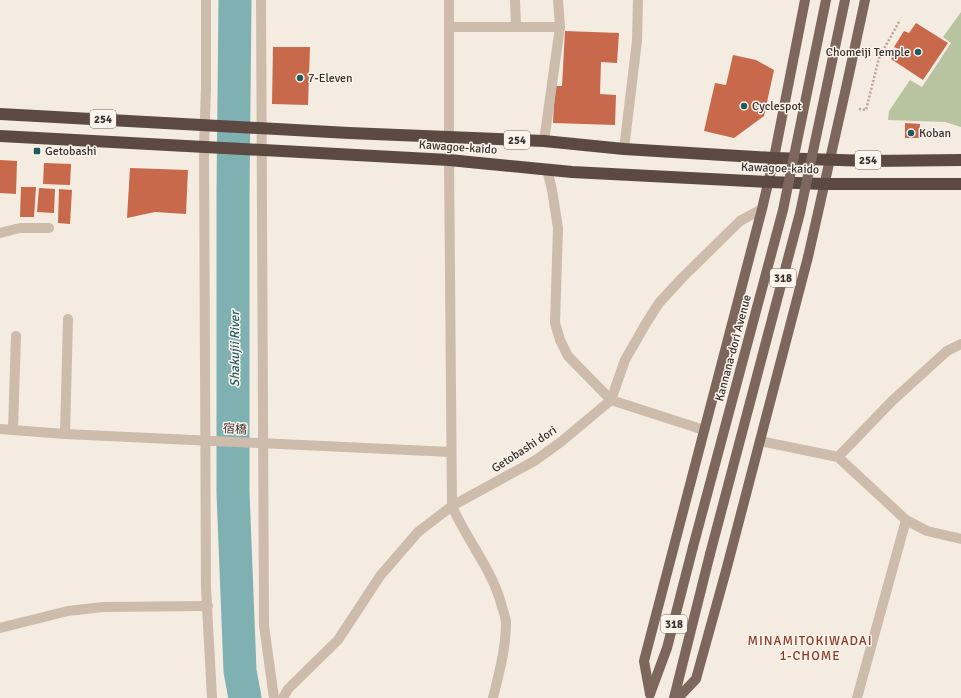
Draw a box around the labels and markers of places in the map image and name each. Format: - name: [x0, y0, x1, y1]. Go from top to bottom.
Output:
- place label: Chomeiji Temple: [826, 45, 910, 60]
- marker: Chomeiji Temple: [913, 47, 923, 57]
- place label: 7-Eleven: [308, 71, 353, 86]
- marker: 7-Eleven: [295, 73, 305, 83]
- place label: Cyclespot: [752, 99, 802, 114]
- marker: Cyclespot: [739, 101, 749, 111]
- place label: Koban: [919, 126, 951, 141]
- marker: Koban: [906, 128, 916, 138]
- place label: Getobashi: [45, 144, 97, 159]
- marker: Getobashi: [32, 146, 42, 156]

